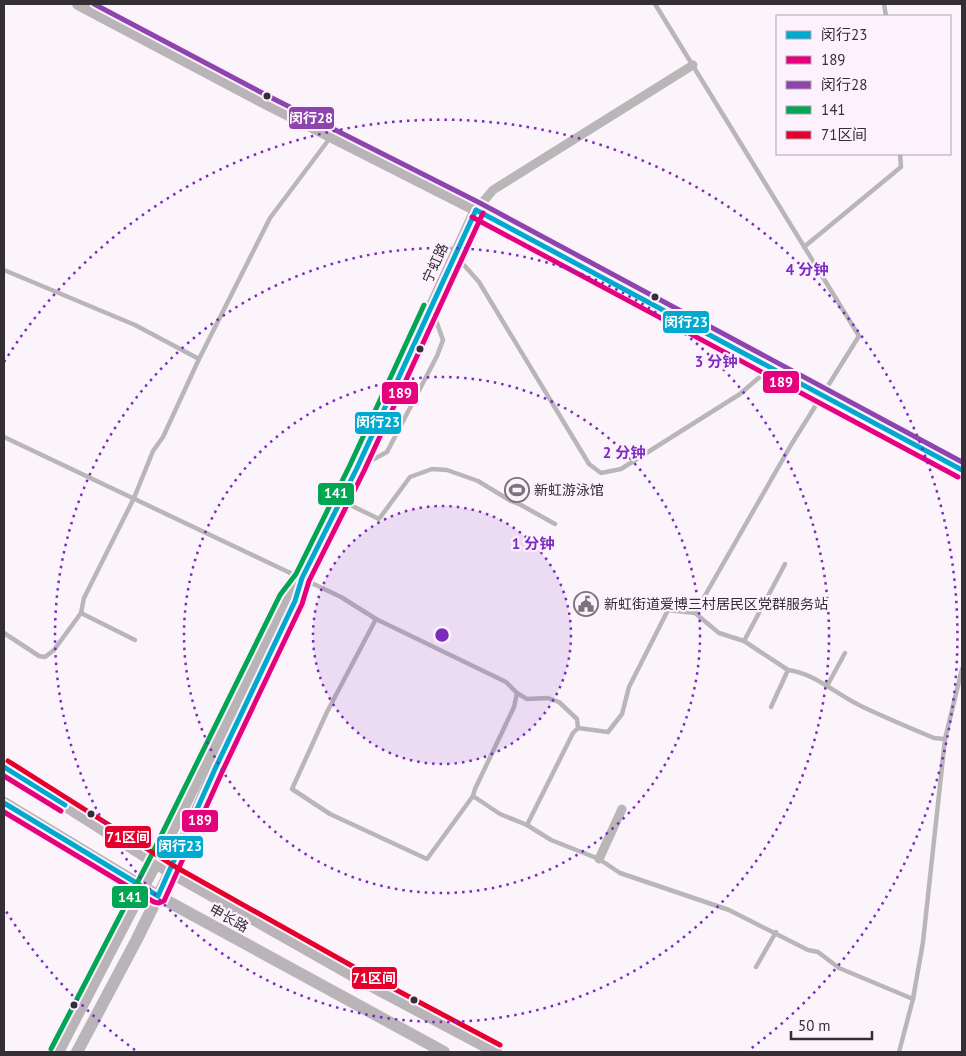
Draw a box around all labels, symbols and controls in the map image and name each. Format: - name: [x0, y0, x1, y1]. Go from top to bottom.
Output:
- legend: [776, 15, 951, 155]
- text: 闵行23: [821, 25, 867, 44]
- text: 189: [821, 50, 846, 69]
- text: 闵行28: [821, 75, 867, 94]
- unlabelled marker: [262, 91, 272, 101]
- text: 141: [821, 100, 846, 119]
- line badge: 闵行28: [288, 106, 335, 130]
- text: 闵行28: [289, 109, 333, 127]
- text: 71区间: [821, 125, 867, 144]
- street label: 宁虹路: [418, 240, 452, 286]
- text: 4 分钟: [786, 260, 828, 279]
- unlabelled marker: [650, 292, 660, 302]
- line badge: 闵行23: [662, 310, 710, 334]
- text: 闵行23: [664, 313, 708, 331]
- unlabelled marker: [415, 344, 425, 354]
- text: 3 分钟: [695, 352, 737, 371]
- line badge: 189: [762, 370, 800, 394]
- text: 189: [769, 373, 793, 391]
- line badge: 189: [381, 381, 419, 405]
- text: 189: [388, 384, 412, 402]
- line badge: 闵行23: [354, 411, 402, 435]
- text: 闵行23: [356, 413, 400, 431]
- text: 2 分钟: [603, 443, 645, 462]
- sports icon: 新虹游泳馆: [504, 477, 530, 503]
- place label: 新虹游泳馆: [534, 481, 604, 499]
- line badge: 141: [317, 482, 355, 506]
- text: 141: [324, 484, 348, 502]
- text: 1 分钟: [512, 534, 554, 553]
- public building icon: 新虹街道爱博三村居民区党群服务站: [573, 591, 599, 617]
- place label: 新虹街道爱博三村居民区党群服务站: [604, 595, 828, 613]
- centre of rings: [433, 626, 451, 644]
- unlabelled marker: [86, 809, 96, 819]
- line badge: 189: [181, 809, 219, 833]
- text: 189: [188, 811, 212, 829]
- line badge: 71区间: [104, 825, 152, 849]
- text: 71区间: [106, 828, 150, 846]
- line badge: 闵行23: [156, 835, 204, 859]
- text: 闵行23: [158, 837, 202, 855]
- line badge: 141: [111, 885, 149, 909]
- text: 141: [118, 888, 142, 906]
- street label: 申长路: [206, 900, 252, 936]
- line badge: 71区间: [351, 966, 398, 990]
- text: 71区间: [352, 969, 396, 987]
- unlabelled marker: [409, 995, 419, 1005]
- unlabelled marker: [69, 1000, 79, 1010]
- scale bar: [791, 1008, 872, 1040]
- text: 50 m: [798, 1016, 831, 1035]

